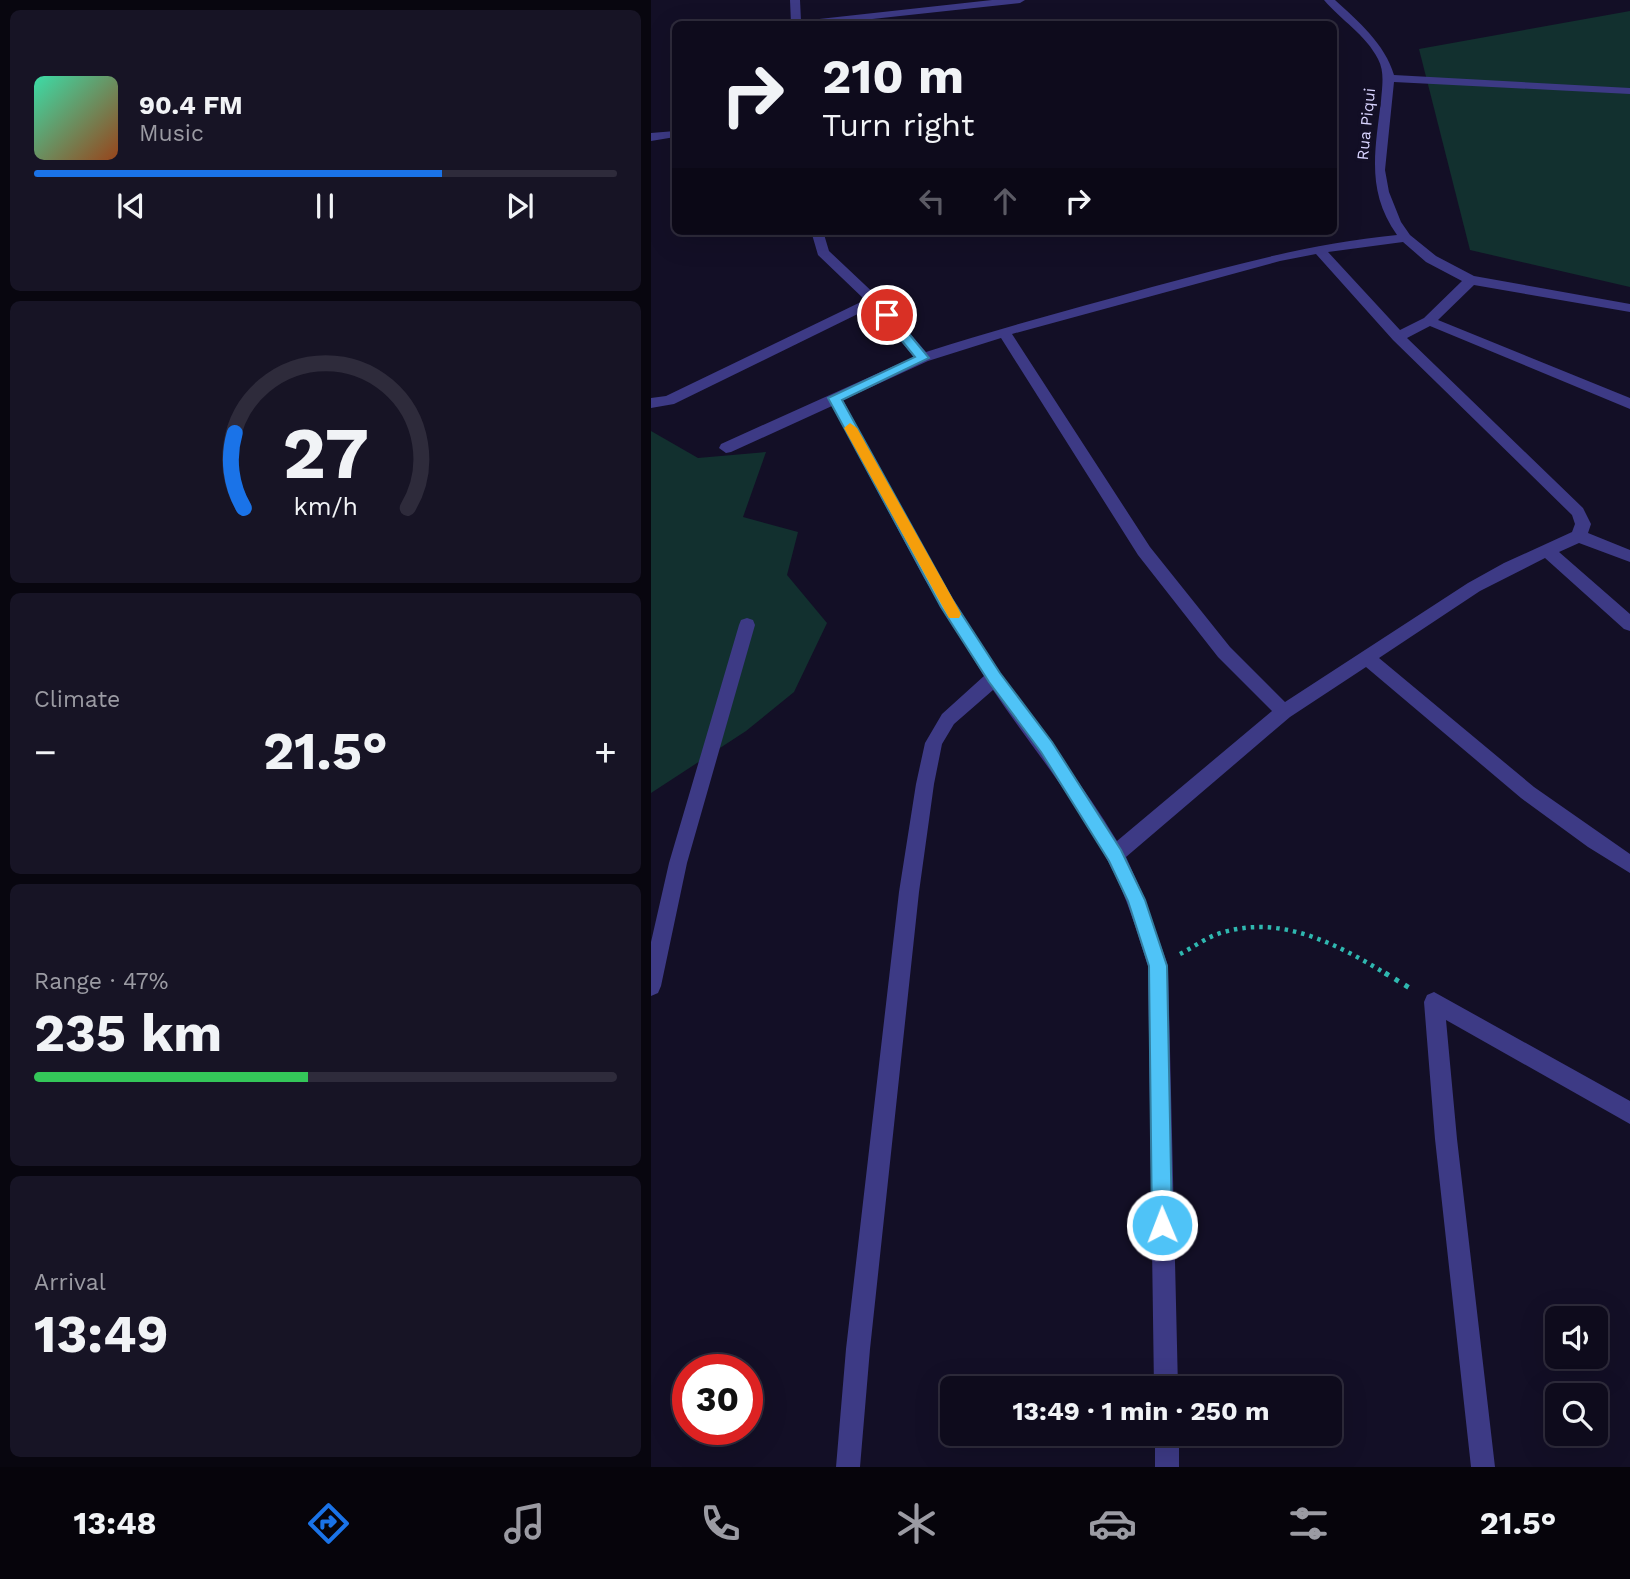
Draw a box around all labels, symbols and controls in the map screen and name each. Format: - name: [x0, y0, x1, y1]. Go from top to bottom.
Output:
- text: 210 m: [822, 47, 964, 105]
- icon: right: [707, 49, 798, 140]
- street label: Rua Piqui: [1353, 87, 1379, 161]
- text: 90.4 FM: [139, 90, 243, 120]
- text: Turn right: [822, 106, 974, 144]
- text: Music: [139, 120, 204, 147]
- icon: left: [913, 182, 951, 220]
- icon: ahead: [986, 182, 1024, 220]
- icon: right: [1059, 182, 1097, 220]
- icon: previous: [112, 187, 150, 225]
- icon: pause: [306, 187, 344, 225]
- icon: next: [501, 187, 539, 225]
- pin: [857, 285, 917, 345]
- icon: arrive: [868, 296, 906, 334]
- text: 27: [282, 411, 369, 497]
- text: km/h: [293, 492, 358, 521]
- text: Climate: [34, 686, 120, 713]
- text: 21.5°: [263, 721, 388, 782]
- text: −: [34, 730, 57, 774]
- text: +: [594, 730, 617, 774]
- text: Range · 47%: [34, 968, 168, 995]
- text: 235 km: [34, 1003, 222, 1064]
- position arrow: [1125, 1188, 1199, 1262]
- text: Arrival: [34, 1269, 106, 1296]
- text: 13:49: [34, 1304, 169, 1365]
- map controls: [1545, 1306, 1608, 1446]
- button: sound: [1545, 1306, 1608, 1369]
- speed limit sign: 30: [672, 1354, 763, 1445]
- button: search: [1545, 1383, 1608, 1446]
- text: 13:49 · 1 min · 250 m: [1012, 1396, 1270, 1426]
- icon: directions: [304, 1499, 353, 1548]
- icon: music: [500, 1499, 549, 1548]
- icon: phone: [696, 1499, 745, 1548]
- icon: climate: [892, 1499, 941, 1548]
- icon: car: [1088, 1499, 1137, 1548]
- icon: filters: [1284, 1499, 1333, 1548]
- text: 13:48: [74, 1504, 157, 1542]
- text: 21.5°: [1480, 1504, 1556, 1542]

